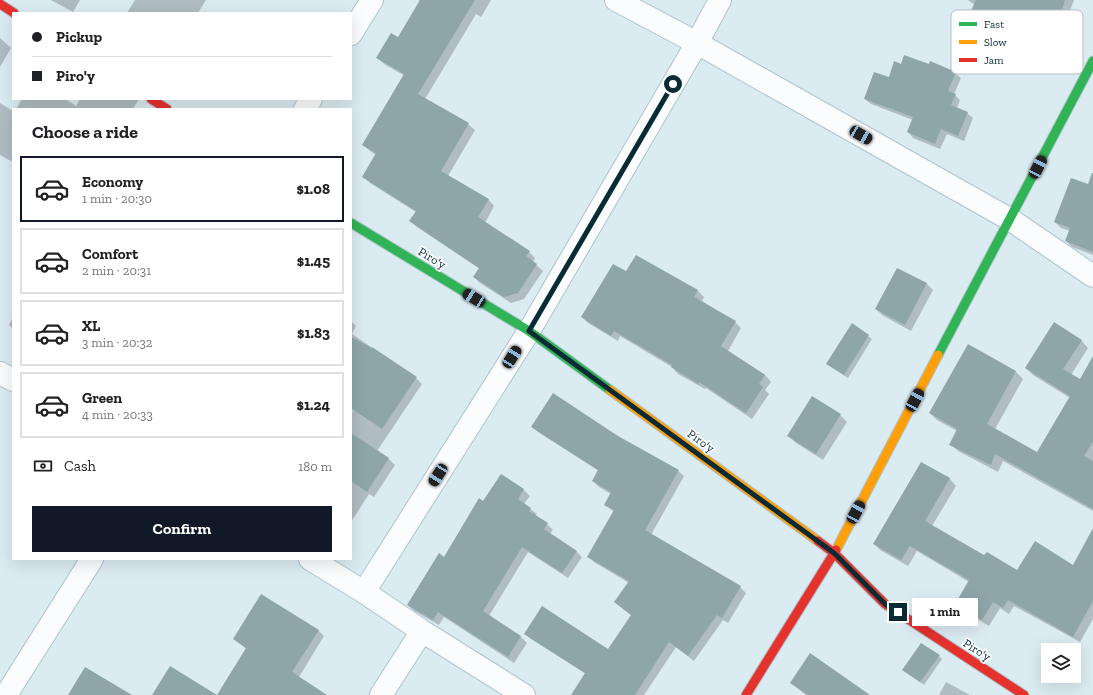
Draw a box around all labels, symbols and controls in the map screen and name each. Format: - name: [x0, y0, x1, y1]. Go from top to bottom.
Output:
- legend: [951, 10, 1083, 74]
- text: Fast: [984, 18, 1005, 31]
- text: Pickup: [56, 28, 102, 46]
- text: Slow: [984, 36, 1007, 49]
- text: Jam: [984, 54, 1004, 67]
- text: Piro'y: [56, 67, 95, 85]
- route start: [664, 75, 682, 93]
- text: Choose a ride: [32, 121, 138, 143]
- car: [848, 124, 874, 146]
- car: [1027, 154, 1049, 180]
- icon: car: [34, 171, 70, 207]
- text: Economy: [82, 173, 143, 191]
- text: $1.08: [296, 180, 330, 198]
- text: 1 min · 20:30: [82, 191, 152, 206]
- icon: car: [34, 243, 70, 279]
- street label: Piro'y: [416, 244, 449, 272]
- text: Comfort: [82, 245, 138, 263]
- text: $1.45: [297, 252, 330, 270]
- text: 2 min · 20:31: [82, 263, 151, 278]
- car: [461, 287, 487, 309]
- icon: car: [34, 315, 70, 351]
- text: XL: [82, 317, 100, 335]
- text: $1.83: [297, 324, 330, 342]
- text: 3 min · 20:32: [82, 335, 153, 350]
- car: [501, 344, 523, 370]
- icon: car: [34, 387, 70, 423]
- car: [904, 387, 926, 413]
- text: Green: [82, 389, 122, 407]
- text: $1.24: [297, 396, 330, 414]
- text: 4 min · 20:33: [82, 407, 153, 422]
- street label: Piro'y: [685, 427, 718, 456]
- icon: cash: [32, 455, 54, 477]
- text: Cash: [64, 457, 96, 475]
- text: 180 m: [298, 459, 332, 474]
- car: [427, 462, 449, 488]
- car: [845, 499, 867, 525]
- button: Confirm: [32, 506, 332, 552]
- callout: 1 min: [912, 598, 978, 626]
- route end: [889, 603, 907, 621]
- text: 1 min: [930, 604, 960, 619]
- street label: Piro'y: [961, 636, 994, 664]
- map controls: [1041, 643, 1081, 683]
- button: layers: [1041, 643, 1081, 683]

